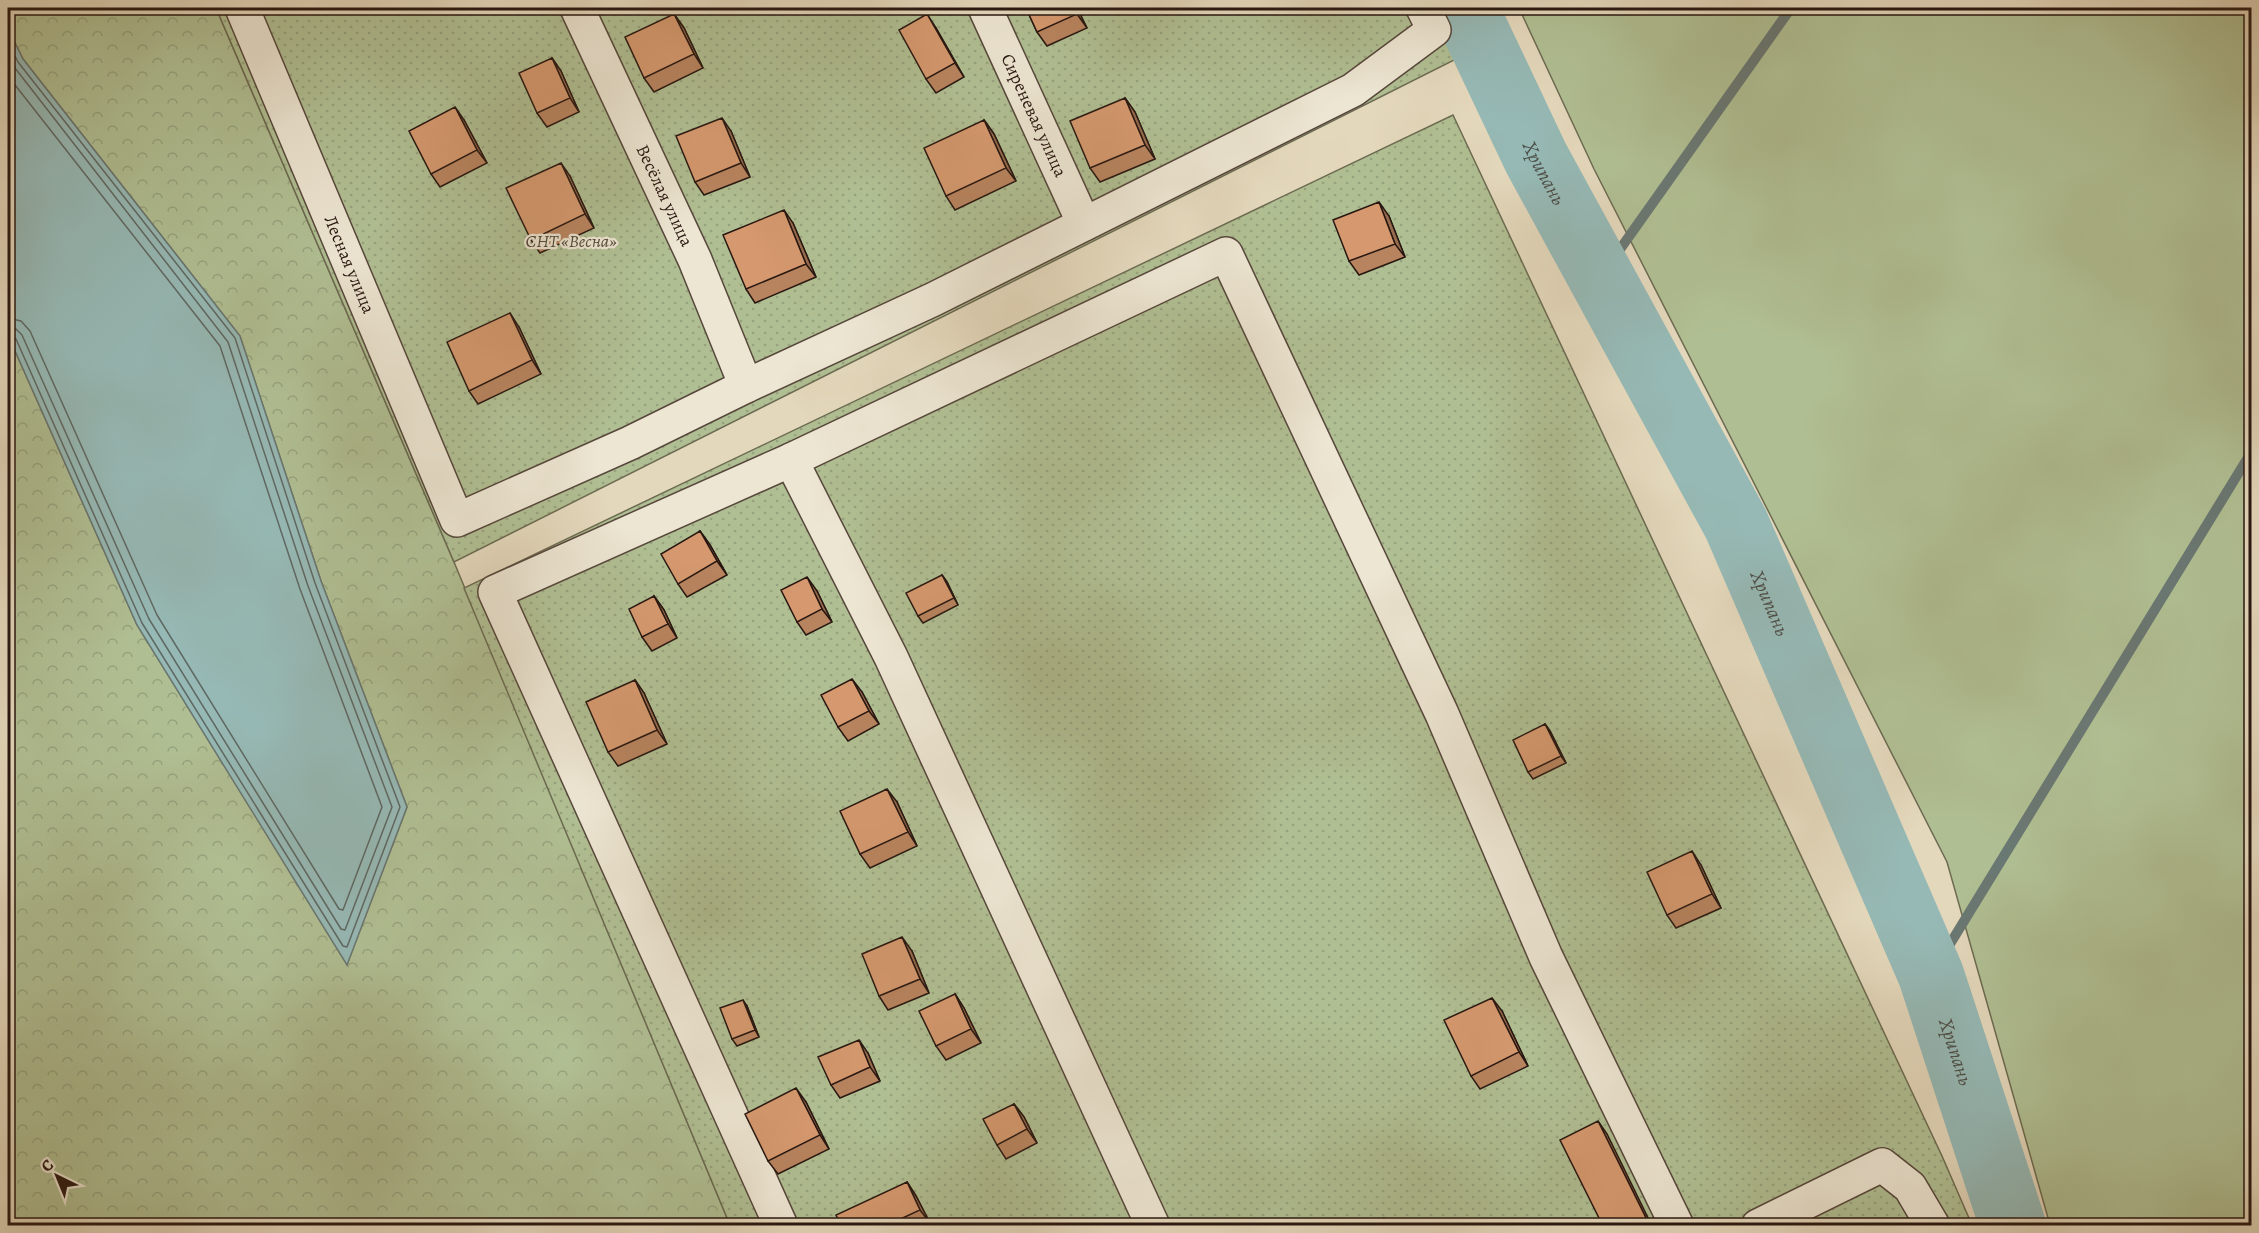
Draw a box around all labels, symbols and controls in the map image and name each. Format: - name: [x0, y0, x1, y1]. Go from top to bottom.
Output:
- street label: Сиреневая улица: [996, 50, 1073, 181]
- water label: Хрипань: [1515, 136, 1572, 210]
- street label: Весёлая улица: [631, 141, 699, 251]
- street label: Лесная улица: [318, 212, 381, 318]
- park label: СНТ «Весна»: [525, 229, 617, 253]
- water label: Хрипань: [1743, 565, 1796, 640]
- water label: Хрипань: [1932, 1014, 1979, 1089]
- north arrow: [27, 1146, 87, 1206]
- text: С: [36, 1154, 59, 1177]

